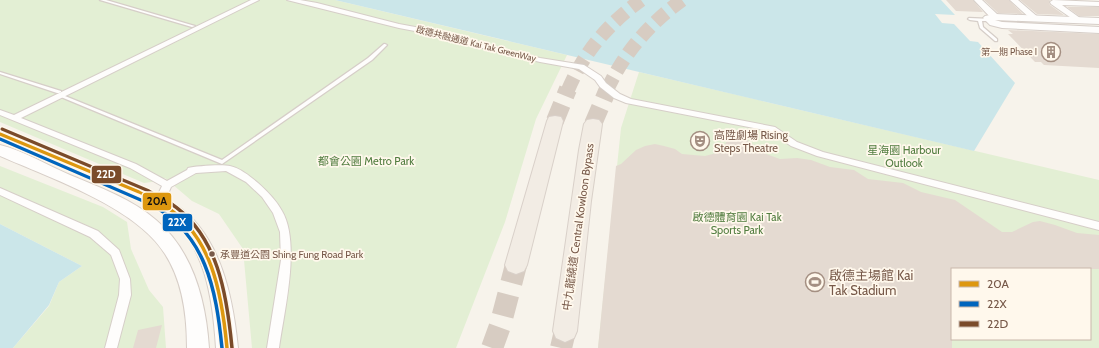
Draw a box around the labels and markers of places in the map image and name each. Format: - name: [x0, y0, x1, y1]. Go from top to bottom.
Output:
- building icon: 第一期 Phase I: [1040, 41, 1062, 63]
- place label: 第一期 Phase I: [981, 46, 1037, 57]
- place label: 高陞劇場 Rising Steps Theatre: [714, 128, 788, 155]
- theatre icon: 高陞劇場 Rising Steps Theatre: [689, 130, 711, 152]
- place label: 承豐道公園 Shing Fung Road Park: [220, 248, 364, 261]
- marker: 承豐道公園 Shing Fung Road Park: [207, 249, 217, 259]
- place label: 啟德主場館 Kai Tak Stadium: [829, 267, 913, 298]
- sports icon: 啟德主場館 Kai Tak Stadium: [804, 271, 826, 293]

